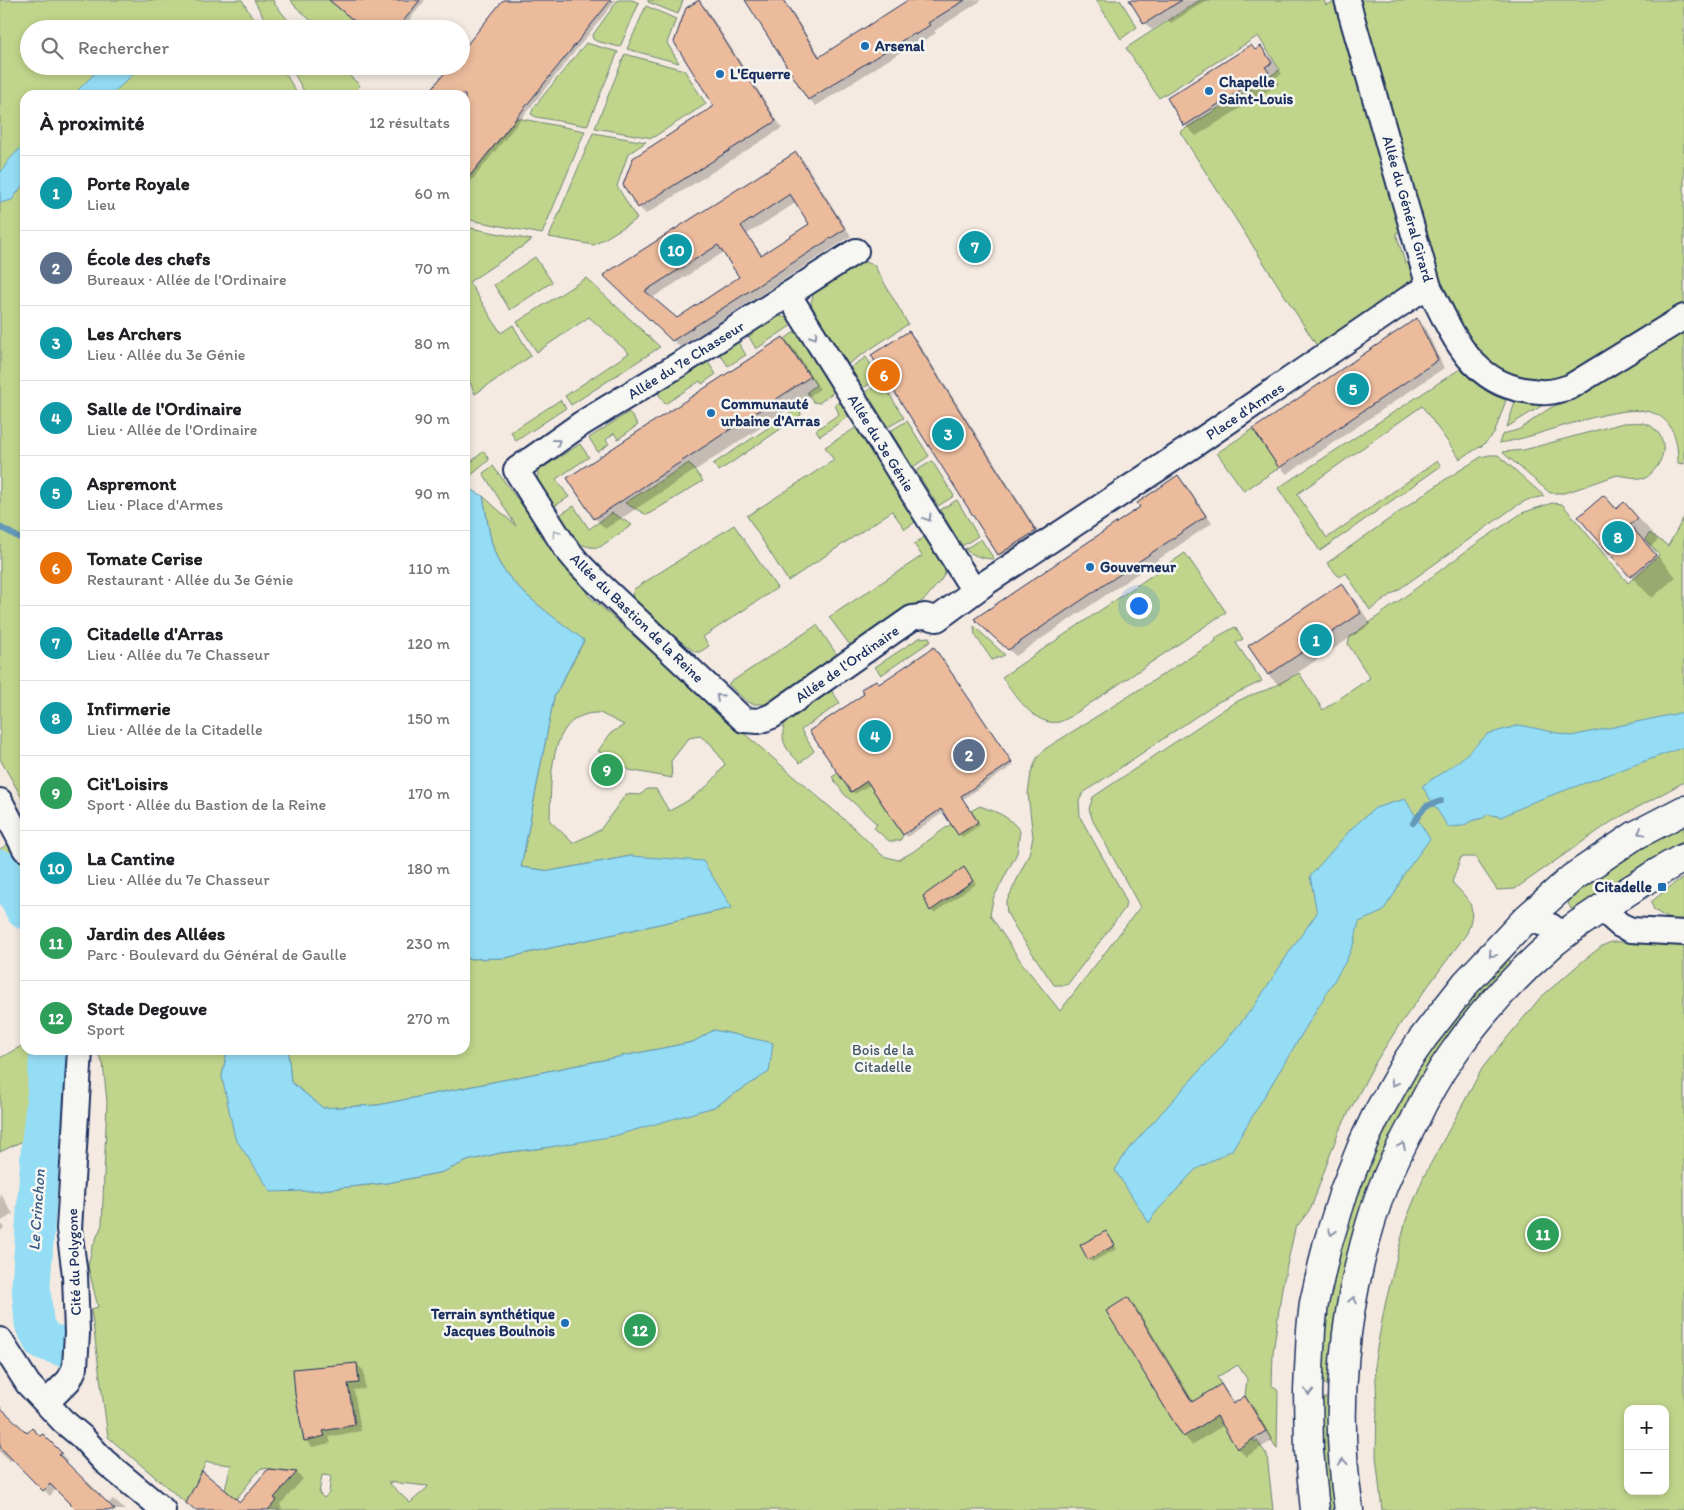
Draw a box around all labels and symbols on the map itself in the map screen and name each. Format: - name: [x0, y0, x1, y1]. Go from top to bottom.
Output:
- place label: Arsenal: [874, 37, 925, 55]
- marker: Arsenal: [859, 40, 871, 52]
- place label: L'Equerre: [730, 65, 791, 84]
- marker: L'Equerre: [714, 68, 726, 80]
- place label: Chapelle Saint-Louis: [1219, 73, 1294, 108]
- marker: Chapelle Saint-Louis: [1203, 85, 1215, 97]
- street label: Allée du Général Girard: [1378, 134, 1438, 284]
- pin: 7: [959, 228, 991, 266]
- pin: 10: [660, 231, 692, 269]
- street label: Allée du 7e Chasseur: [624, 317, 748, 403]
- one-way arrow: [808, 330, 818, 339]
- pin: 6: [868, 356, 900, 394]
- pin: 5: [1337, 370, 1369, 408]
- street label: Place d'Armes: [1202, 378, 1288, 444]
- street label: Allée du 3e Génie: [844, 391, 918, 495]
- place label: Communauté urbaine d'Arras: [720, 395, 820, 430]
- marker: Communauté urbaine d'Arras: [705, 407, 717, 419]
- pin: 3: [932, 415, 964, 453]
- one-way arrow: [551, 439, 560, 448]
- one-way arrow: [922, 513, 932, 522]
- pin: 8: [1602, 518, 1634, 556]
- one-way arrow: [552, 529, 562, 538]
- street label: Allée du Bastion de la Reine: [567, 550, 707, 686]
- place label: Gouverneur: [1100, 558, 1177, 576]
- marker: Gouverneur: [1084, 561, 1096, 573]
- your location: [1126, 593, 1152, 619]
- street label: Allée de l'Ordinaire: [792, 621, 902, 707]
- pin: 1: [1300, 621, 1332, 659]
- one-way arrow: [716, 694, 725, 703]
- pin: 4: [859, 717, 891, 755]
- pin: 2: [953, 736, 985, 774]
- pin: 9: [591, 751, 623, 789]
- one-way arrow: [1637, 826, 1646, 836]
- place label: Citadelle: [1595, 878, 1652, 896]
- marker: Citadelle: [1656, 881, 1668, 893]
- one-way arrow: [1489, 948, 1498, 957]
- park label: Bois de la Citadelle: [852, 1041, 914, 1076]
- one-way arrow: [1391, 1078, 1401, 1087]
- one-way arrow: [1396, 1142, 1406, 1151]
- water label: Le Crinchon: [24, 1168, 49, 1251]
- street label: Cité du Polygone: [63, 1208, 85, 1316]
- pin: 11: [1527, 1215, 1559, 1253]
- one-way arrow: [1327, 1228, 1337, 1236]
- one-way arrow: [1347, 1295, 1357, 1304]
- place label: Terrain synthétique Jacques Boulnois: [430, 1305, 555, 1341]
- pin: 12: [624, 1311, 656, 1349]
- marker: Terrain synthétique Jacques Boulnois: [559, 1317, 571, 1329]
- one-way arrow: [1304, 1389, 1314, 1397]
- one-way arrow: [1338, 1457, 1349, 1465]

